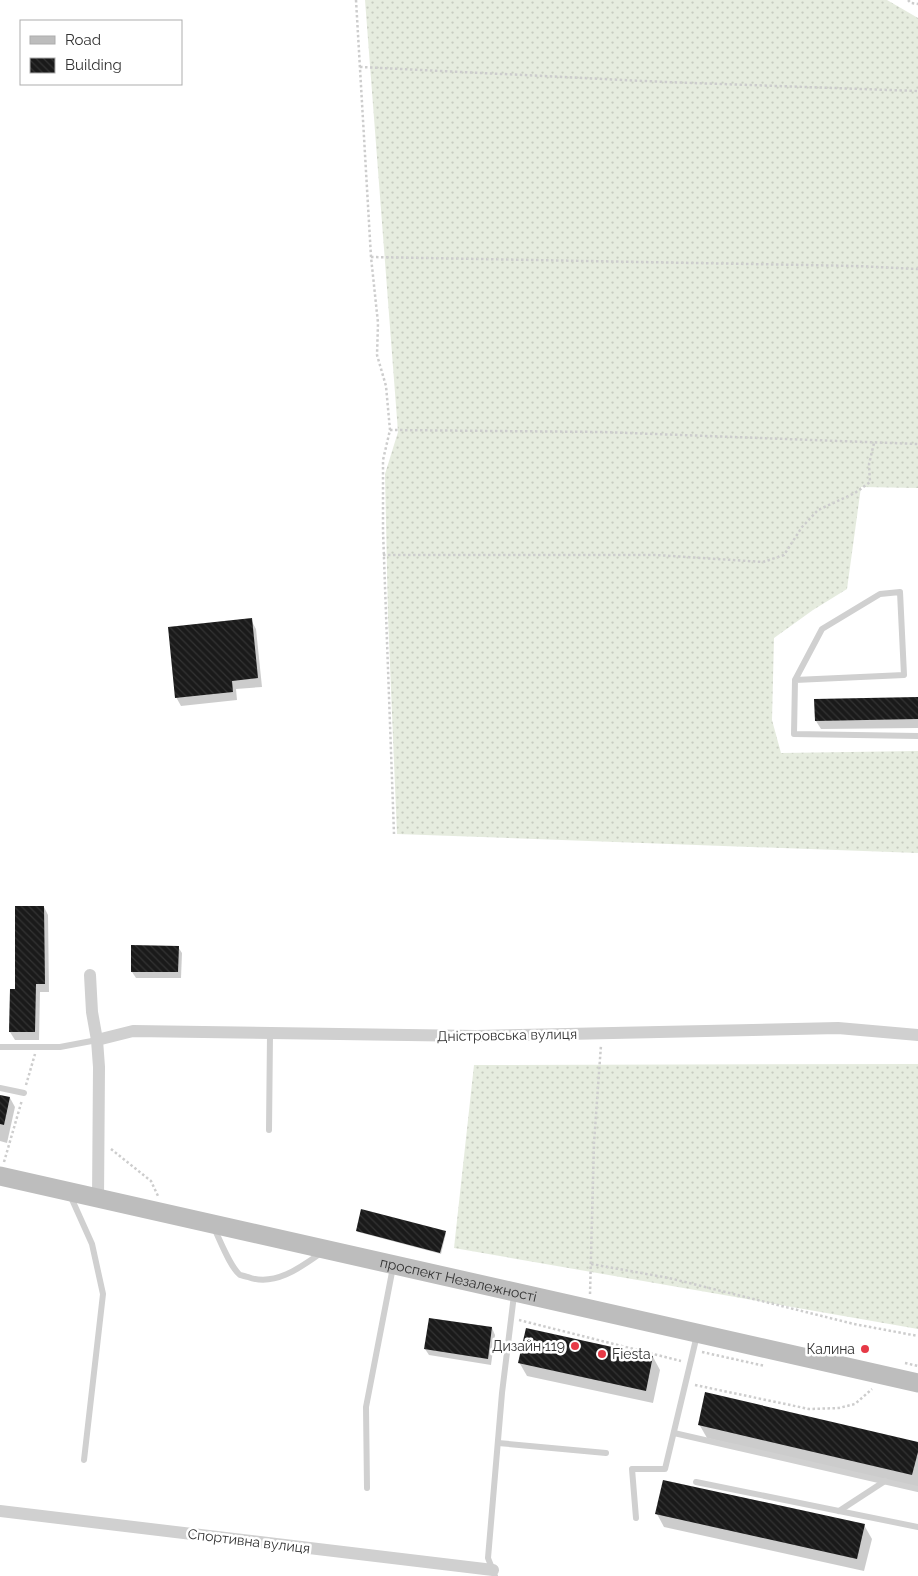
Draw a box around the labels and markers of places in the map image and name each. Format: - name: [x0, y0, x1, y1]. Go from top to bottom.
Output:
- place label: Дизайн 119: [492, 1338, 565, 1354]
- marker: Дизайн 119: [569, 1340, 581, 1352]
- place label: Калина: [806, 1341, 855, 1357]
- marker: Калина: [859, 1343, 871, 1355]
- place label: Fiesta: [612, 1346, 651, 1362]
- marker: Fiesta: [596, 1348, 608, 1360]

